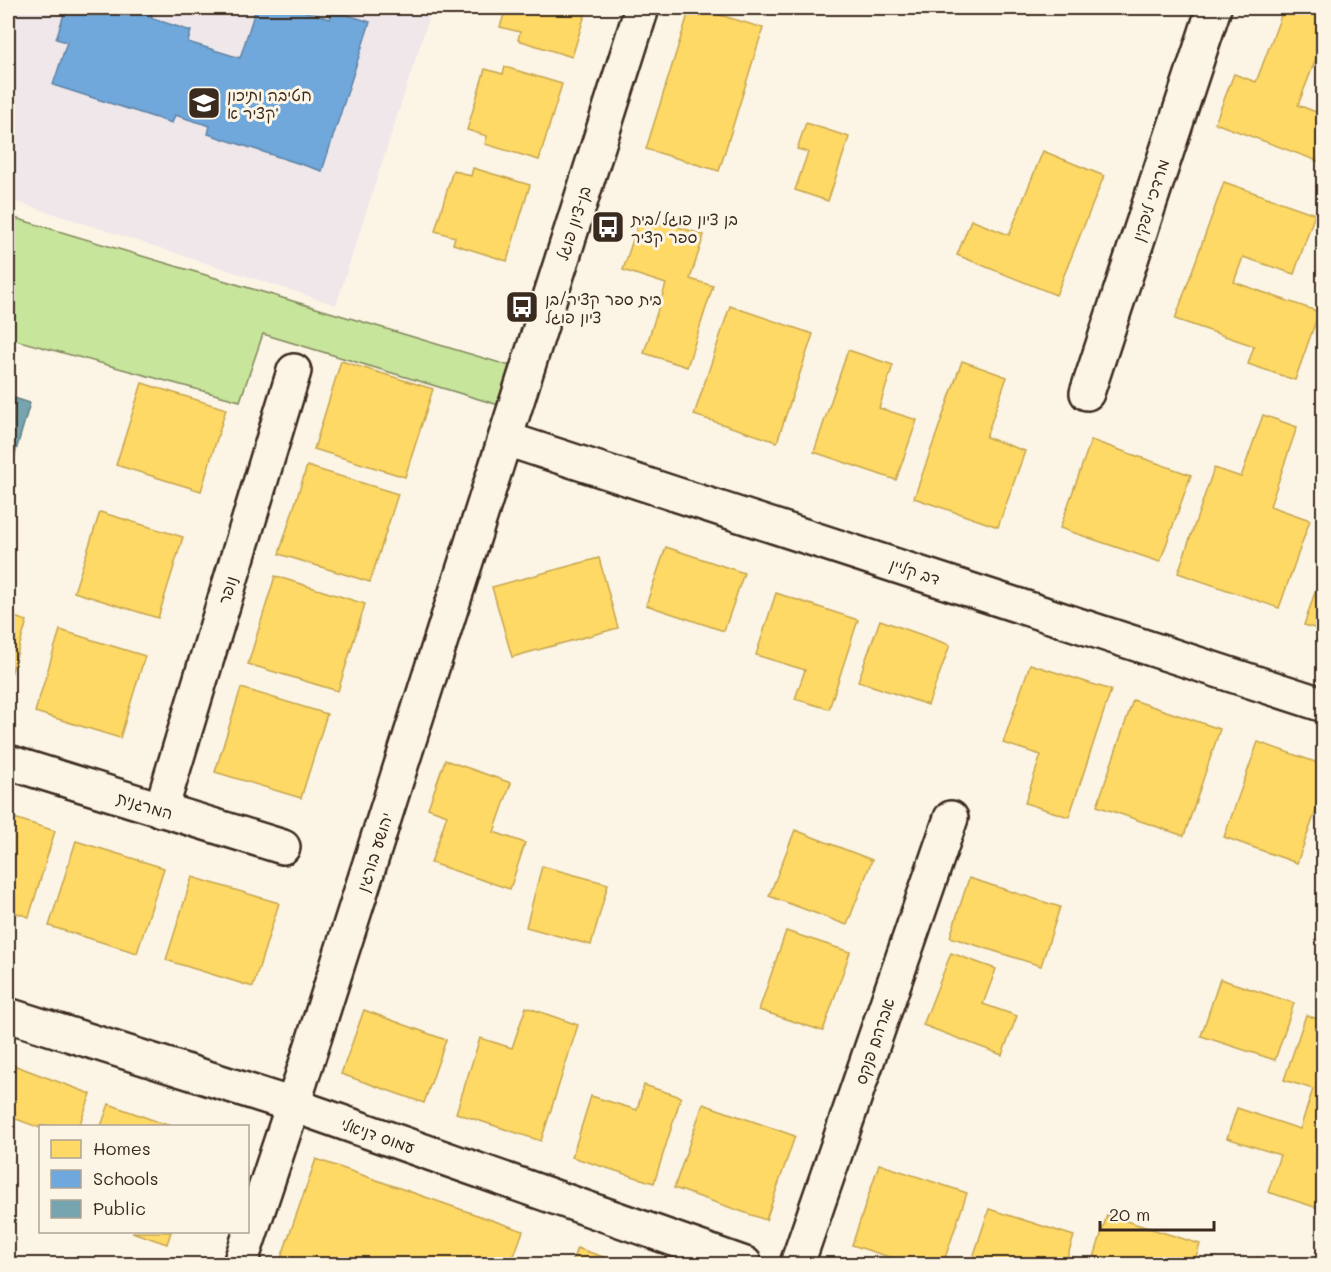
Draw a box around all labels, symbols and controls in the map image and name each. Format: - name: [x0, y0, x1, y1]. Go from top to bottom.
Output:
- place label: חטיבה ותיכון קציר א': [227, 84, 312, 124]
- school or university icon: חטיבה ותיכון קציר א': [186, 85, 222, 121]
- street label: מרדכי ליפקין: [1127, 156, 1173, 244]
- street label: בן-ציון פוגל: [551, 183, 595, 263]
- place label: בן ציון פוגל/בית ספר קציר: [630, 208, 738, 248]
- bus stop icon: בן ציון פוגל/בית ספר קציר: [590, 209, 626, 245]
- place label: בית ספר קציר/בן ציון פוגל: [545, 288, 662, 327]
- bus stop icon: בית ספר קציר/בן ציון פוגל: [504, 289, 540, 325]
- street label: דב קליין: [887, 553, 943, 590]
- street label: נופר: [213, 573, 241, 607]
- street label: המרגנית: [114, 786, 176, 824]
- street label: יהושע בורגין: [351, 810, 397, 894]
- street label: אברהם פנקס: [849, 995, 899, 1087]
- street label: עמוס דניאלי: [338, 1113, 418, 1157]
- legend: [39, 1125, 249, 1233]
- text: Homes: [93, 1136, 151, 1160]
- text: Schools: [93, 1166, 158, 1190]
- scale bar: [1100, 1194, 1214, 1232]
- text: Public: [93, 1196, 146, 1220]
- text: 20 m: [1109, 1202, 1150, 1226]

